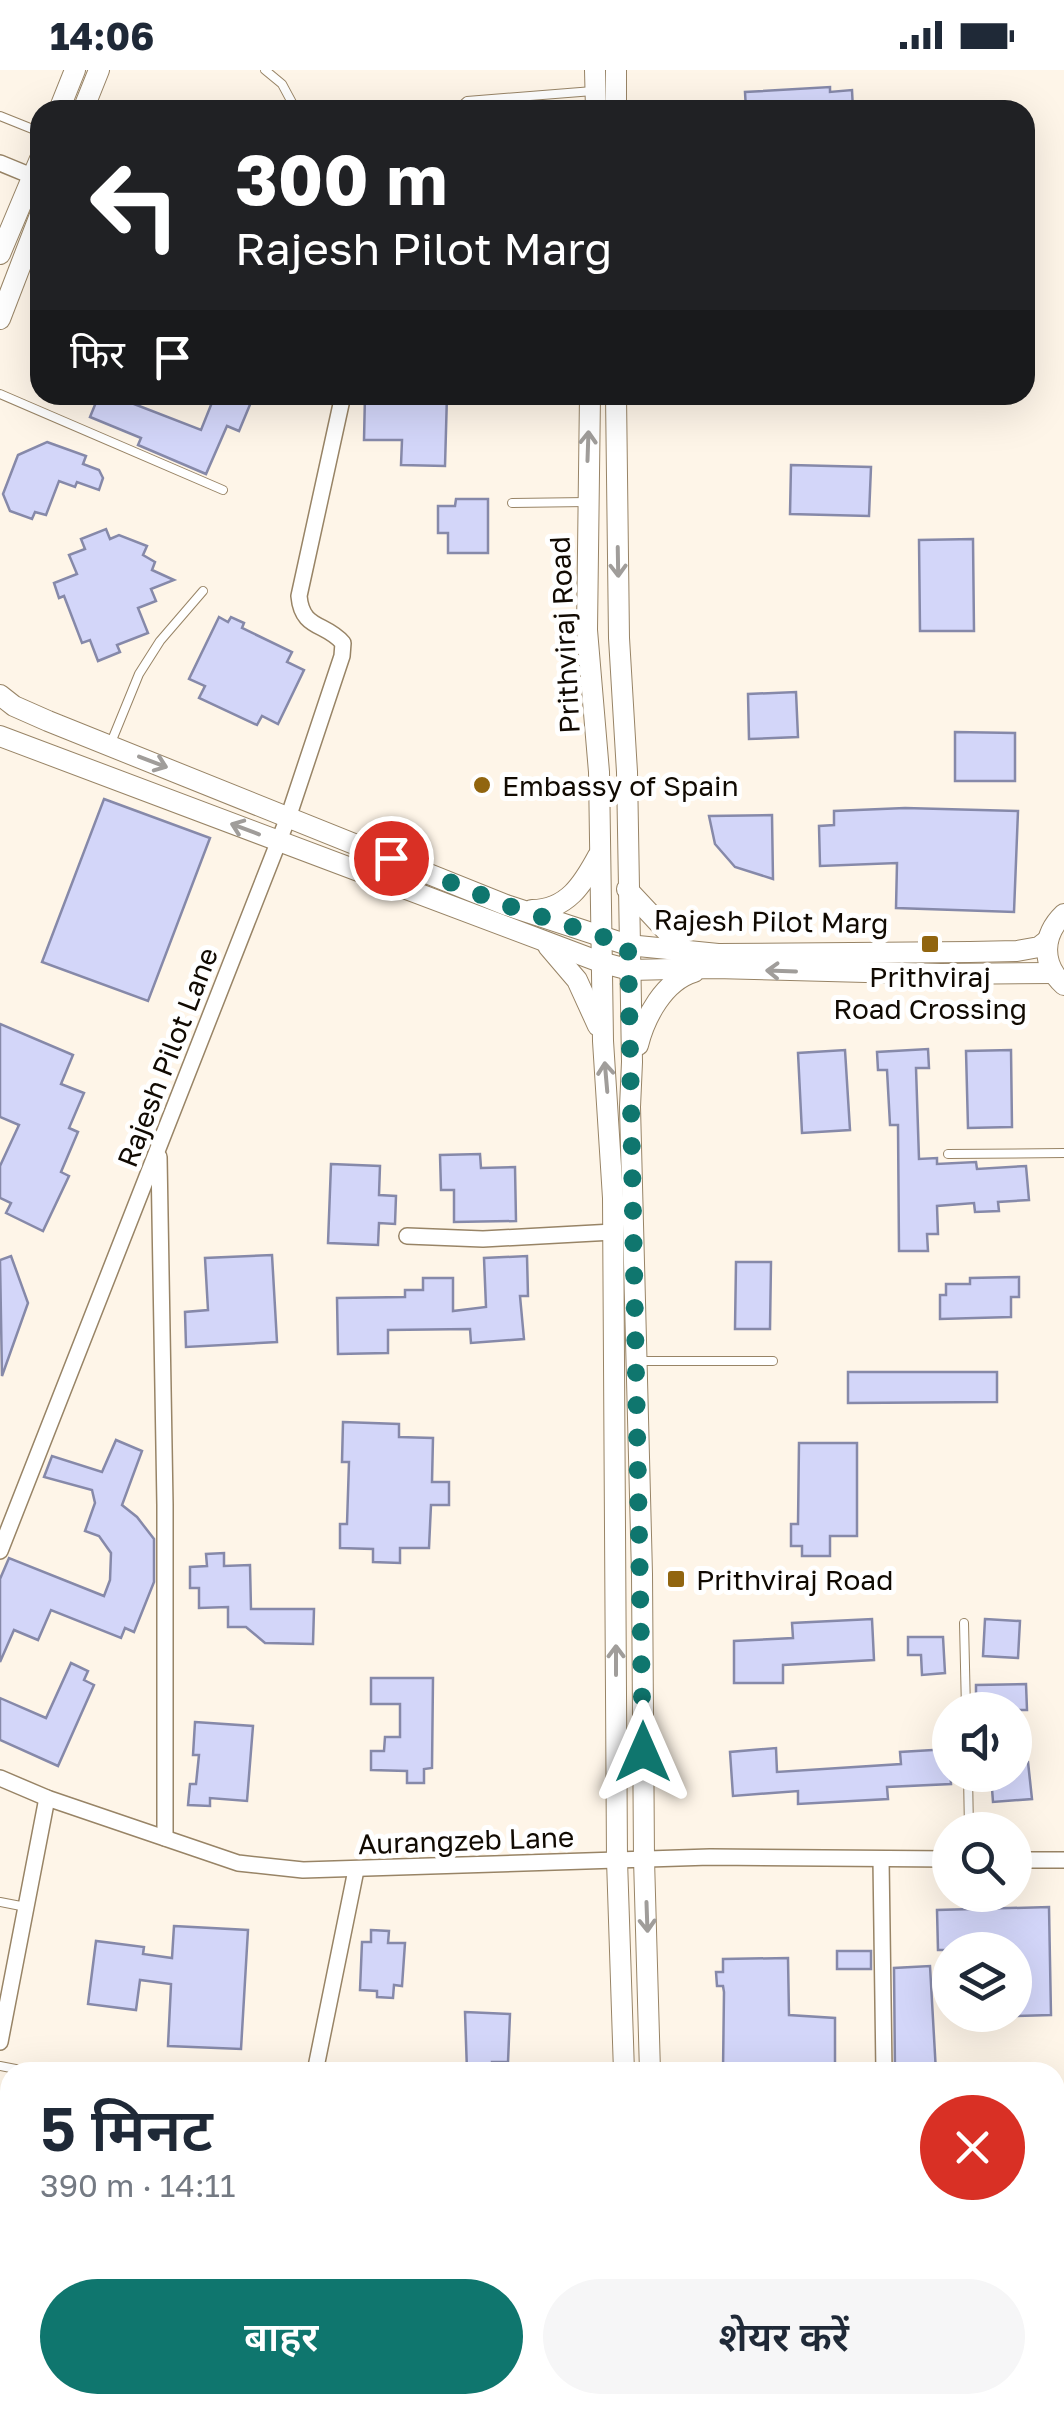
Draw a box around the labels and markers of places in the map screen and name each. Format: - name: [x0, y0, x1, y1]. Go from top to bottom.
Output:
- place label: Embassy of Spain: [502, 769, 739, 802]
- marker: Embassy of Spain: [471, 774, 493, 796]
- pin: [349, 816, 434, 901]
- marker: Prithviraj Road Crossing: [919, 933, 941, 955]
- place label: Prithviraj Road Crossing: [833, 960, 1027, 1025]
- place label: Prithviraj Road: [696, 1563, 893, 1596]
- marker: Prithviraj Road: [665, 1568, 687, 1590]

